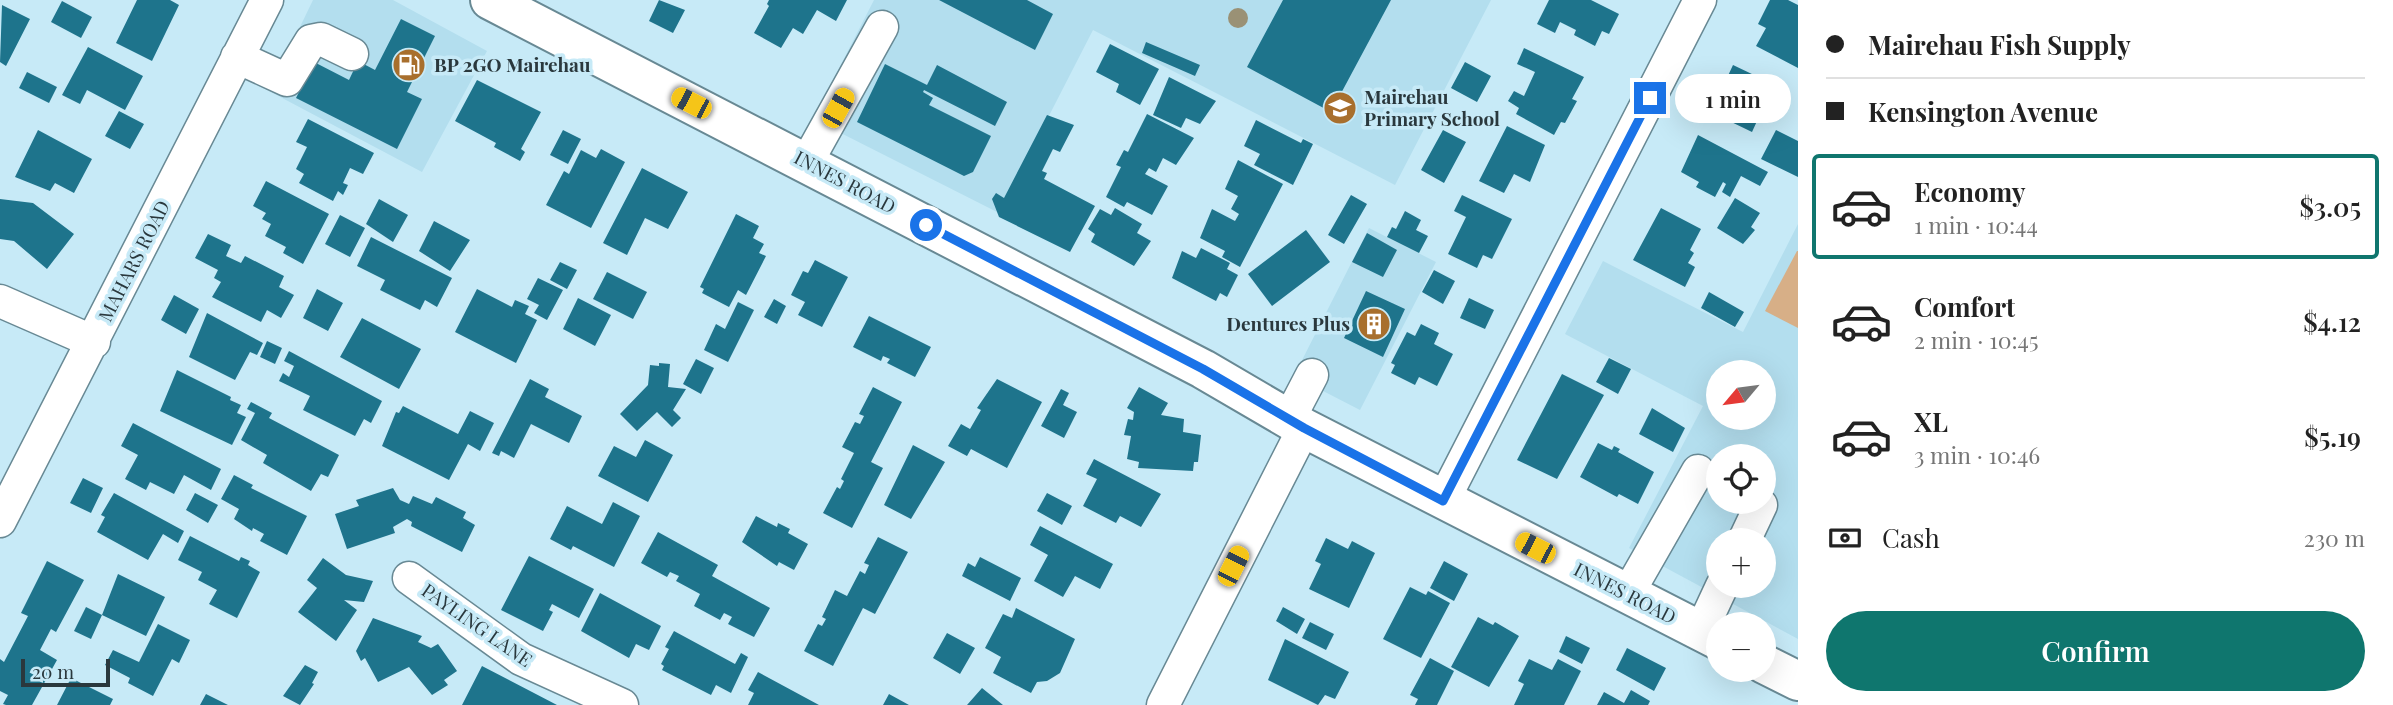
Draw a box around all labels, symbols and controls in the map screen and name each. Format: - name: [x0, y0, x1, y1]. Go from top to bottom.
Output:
- text: Mairehau Fish Supply: [1868, 27, 2131, 62]
- fuel station icon: BP 2GO Mairehau: [390, 46, 428, 84]
- place label: BP 2GO Mairehau: [434, 51, 591, 77]
- callout: 1 min: [1674, 74, 1790, 122]
- route end: [1634, 82, 1666, 114]
- place label: Mairehau Primary School: [1364, 83, 1500, 131]
- text: 1 min: [1705, 83, 1761, 114]
- car: [668, 84, 715, 122]
- car: [819, 85, 858, 131]
- school or university icon: Mairehau Primary School: [1321, 89, 1359, 127]
- text: Kensington Avenue: [1868, 94, 2098, 129]
- street label: INNES ROAD: [790, 144, 901, 219]
- text: Economy: [1914, 174, 2025, 209]
- icon: car: [1830, 175, 1893, 238]
- text: $3.05: [2300, 189, 2361, 224]
- street label: MAHARS ROAD: [91, 195, 175, 326]
- route start: [910, 209, 942, 241]
- text: 1 min · 10:44: [1914, 209, 2038, 240]
- text: Comfort: [1914, 289, 2015, 324]
- icon: car: [1830, 290, 1893, 353]
- text: $4.12: [2303, 304, 2361, 339]
- building icon: Dentures Plus: [1355, 305, 1393, 343]
- place label: Dentures Plus: [1226, 310, 1350, 336]
- text: 2 min · 10:45: [1914, 324, 2039, 355]
- north arrow: [1706, 360, 1776, 430]
- map controls: [1706, 360, 1776, 682]
- text: XL: [1914, 404, 1948, 439]
- icon: car: [1830, 405, 1893, 468]
- text: $5.19: [2304, 419, 2361, 454]
- text: 3 min · 10:46: [1914, 439, 2040, 470]
- button: locate: [1706, 444, 1776, 514]
- icon: cash: [1826, 519, 1864, 557]
- text: Cash: [1882, 520, 1940, 555]
- text: 230 m: [2304, 522, 2365, 553]
- button: +: [1706, 528, 1776, 598]
- car: [1512, 529, 1559, 567]
- car: [1215, 543, 1252, 589]
- street label: INNES ROAD: [1570, 555, 1681, 629]
- street label: PAYLING LANE: [417, 576, 538, 672]
- button: Confirm: [1826, 611, 2365, 691]
- button: −: [1706, 612, 1776, 682]
- scale bar: [21, 656, 110, 688]
- text: 20 m: [32, 658, 74, 684]

